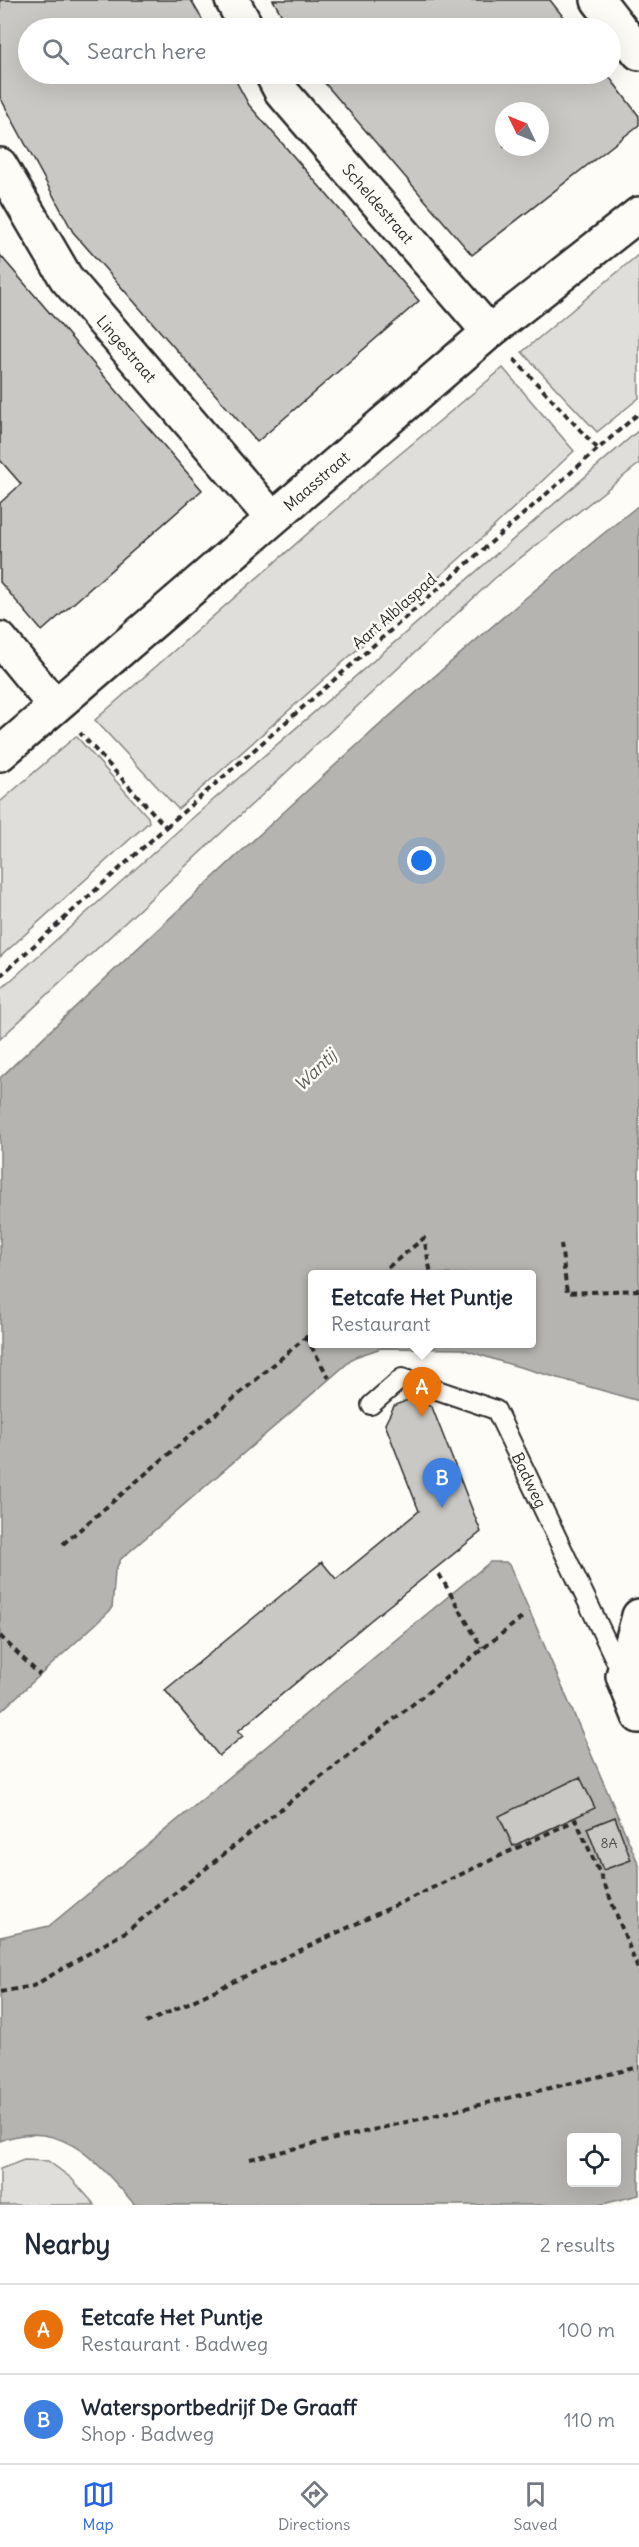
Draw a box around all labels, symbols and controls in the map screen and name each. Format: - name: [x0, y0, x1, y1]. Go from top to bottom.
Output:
- search box: [18, 18, 621, 84]
- icon: search: [39, 35, 72, 68]
- text: Search here: [87, 37, 206, 65]
- north arrow: [495, 102, 549, 156]
- street label: Scheldestraat: [338, 160, 419, 248]
- street label: Lingestraat: [92, 311, 161, 387]
- street label: Maasstraat: [279, 446, 354, 515]
- street label: Aart Alblaspad: [348, 569, 440, 653]
- your location: [407, 846, 436, 875]
- water label: Wantij: [289, 1043, 343, 1096]
- popup: [308, 1270, 536, 1348]
- text: Eetcafe Het Puntje: [331, 1283, 513, 1311]
- text: Restaurant: [331, 1311, 431, 1336]
- pin: A: [402, 1368, 442, 1417]
- street label: Badweg: [508, 1449, 551, 1511]
- pin: B: [422, 1458, 462, 1508]
- house number: 8A: [600, 1834, 618, 1852]
- map controls: [567, 2133, 621, 2187]
- button: locate: [567, 2133, 621, 2187]
- text: Nearby: [24, 2228, 110, 2261]
- text: 2 results: [540, 2232, 615, 2257]
- text: Eetcafe Het Puntje: [81, 2303, 263, 2331]
- text: A: [37, 2317, 50, 2342]
- text: 100 m: [558, 2317, 615, 2342]
- text: Restaurant · Badweg: [81, 2331, 268, 2356]
- text: Watersportbedrijf De Graaff: [81, 2393, 357, 2421]
- text: B: [37, 2407, 50, 2432]
- text: 110 m: [564, 2407, 615, 2432]
- text: Shop · Badweg: [81, 2421, 214, 2446]
- tab: Map: [82, 2478, 115, 2534]
- tab: Directions: [278, 2478, 350, 2534]
- tab: Saved: [514, 2478, 557, 2534]

